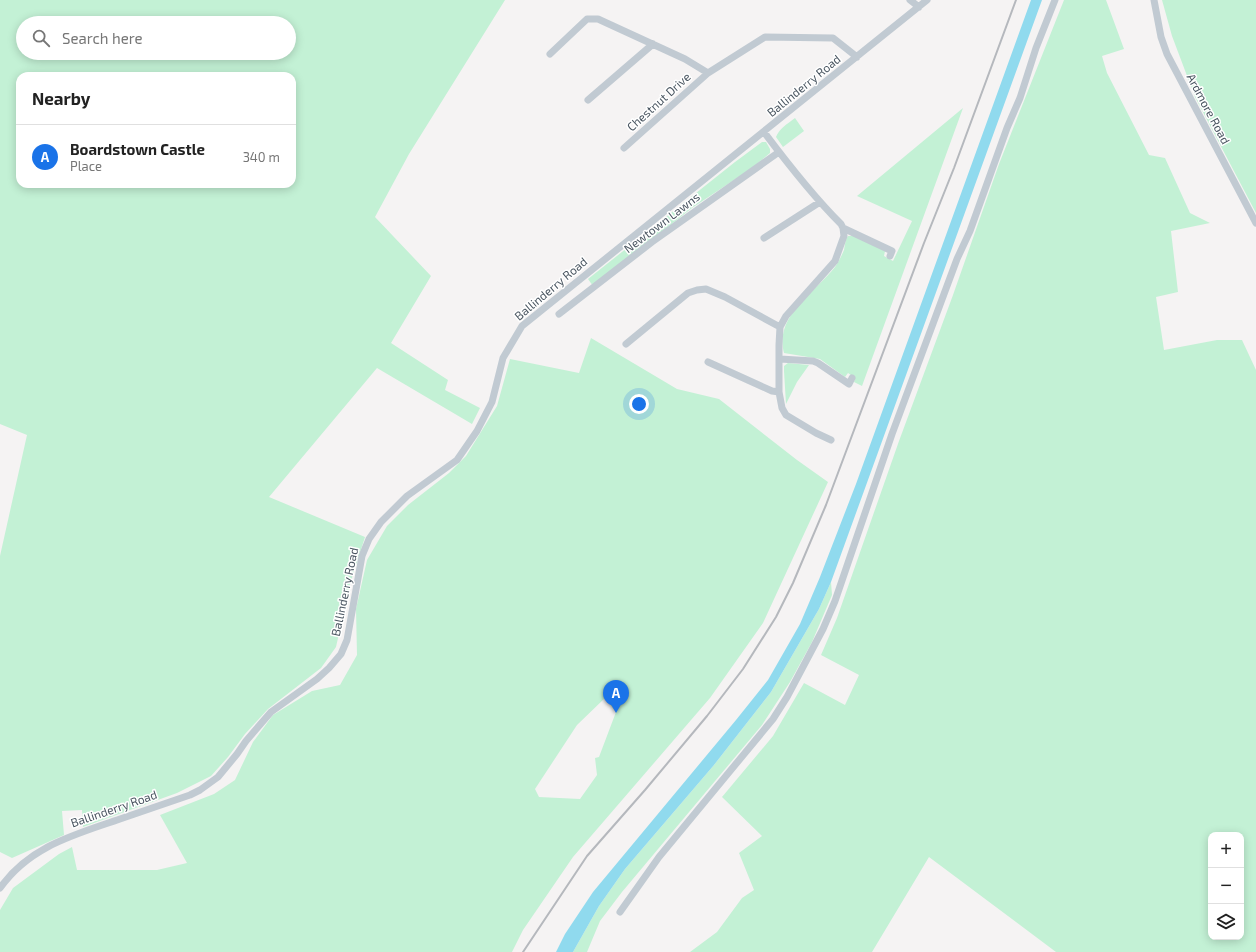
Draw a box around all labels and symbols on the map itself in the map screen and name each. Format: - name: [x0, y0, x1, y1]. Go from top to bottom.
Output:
- street label: Ballinderry Road: [764, 51, 843, 119]
- street label: Chestnut Drive: [624, 69, 693, 133]
- street label: Ardmore Road: [1184, 71, 1233, 146]
- street label: Newtown Lawns: [621, 189, 702, 255]
- street label: Ballinderry Road: [511, 254, 590, 323]
- your location: [629, 394, 649, 414]
- street label: Ballinderry Road: [328, 546, 360, 637]
- pin: A: [603, 680, 629, 713]
- street label: Ballinderry Road: [69, 787, 159, 829]

